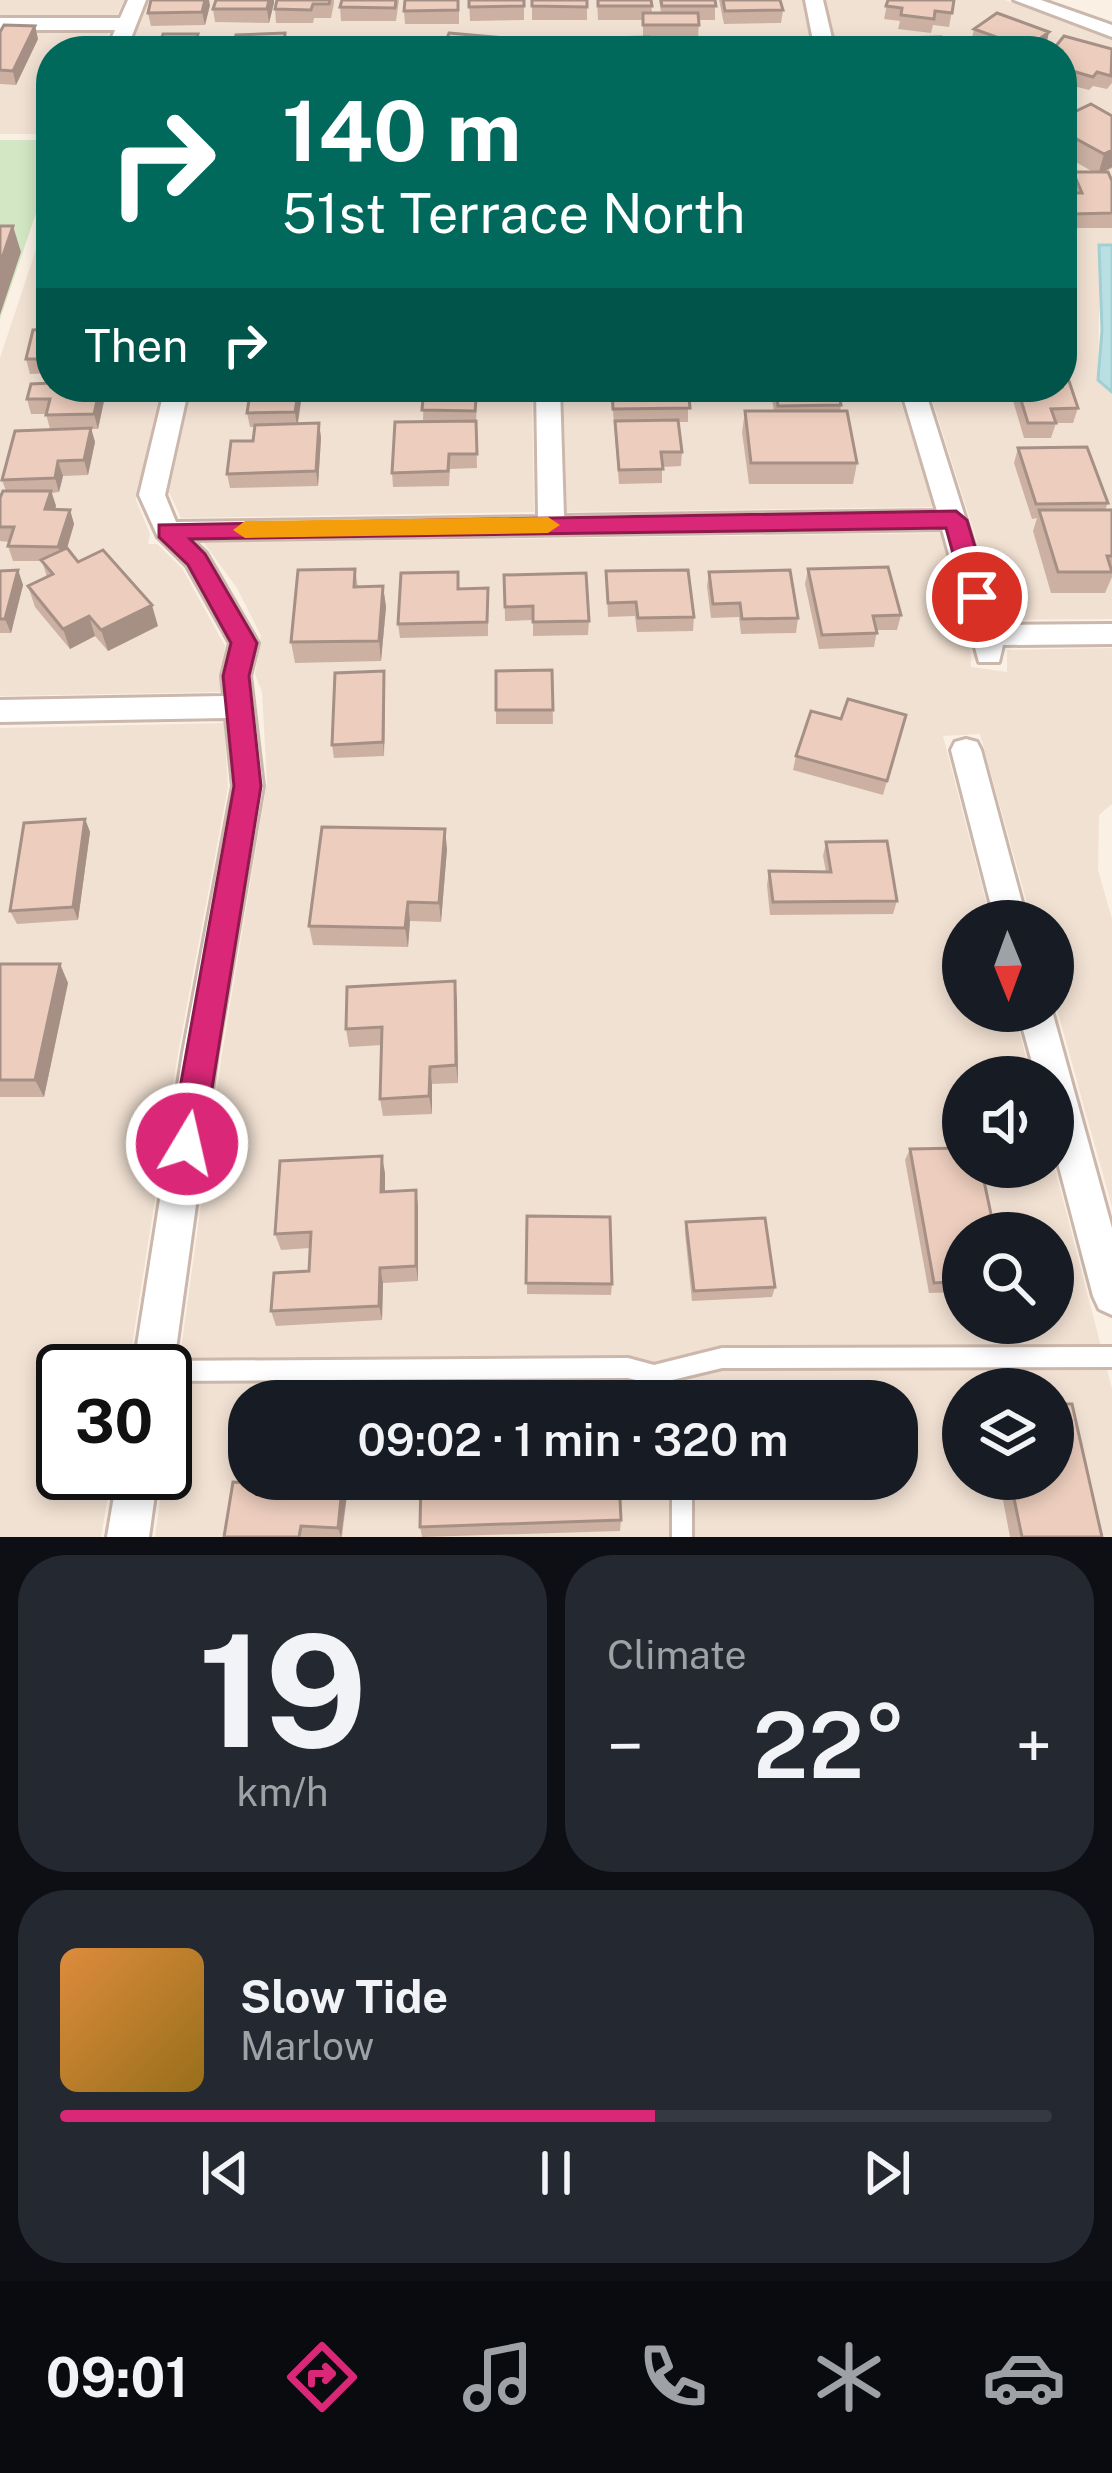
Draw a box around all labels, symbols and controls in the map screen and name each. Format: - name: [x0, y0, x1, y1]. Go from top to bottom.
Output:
- text: 140 m: [282, 81, 521, 180]
- icon: right: [84, 84, 240, 240]
- text: 51st Terrace North: [282, 182, 745, 245]
- icon: right: [212, 312, 278, 378]
- text: Then: [84, 319, 188, 372]
- pin: [926, 546, 1028, 648]
- icon: arrive: [944, 564, 1010, 630]
- north arrow: [942, 900, 1074, 1032]
- map controls: [942, 900, 1074, 1500]
- button: sound: [942, 1056, 1074, 1188]
- position arrow: [124, 1081, 250, 1207]
- button: search: [942, 1212, 1074, 1344]
- speed limit sign: 30: [36, 1344, 192, 1500]
- button: layers: [942, 1368, 1074, 1500]
- text: 09:02 · 1 min · 320 m: [358, 1413, 788, 1466]
- text: 19: [198, 1599, 367, 1782]
- text: Climate: [607, 1632, 747, 1678]
- text: 22°: [753, 1692, 906, 1798]
- text: −: [607, 1707, 644, 1785]
- text: +: [1015, 1707, 1052, 1785]
- text: km/h: [237, 1769, 328, 1815]
- text: Slow Tide: [240, 1970, 448, 2023]
- text: Marlow: [240, 2023, 374, 2069]
- icon: previous: [192, 2140, 258, 2206]
- icon: pause: [523, 2140, 589, 2206]
- icon: next: [854, 2140, 920, 2206]
- icon: directions: [280, 2335, 364, 2419]
- icon: music: [456, 2335, 540, 2419]
- icon: phone: [631, 2335, 715, 2419]
- icon: climate: [807, 2335, 891, 2419]
- icon: car: [982, 2335, 1066, 2419]
- text: 09:01: [46, 2346, 188, 2409]

